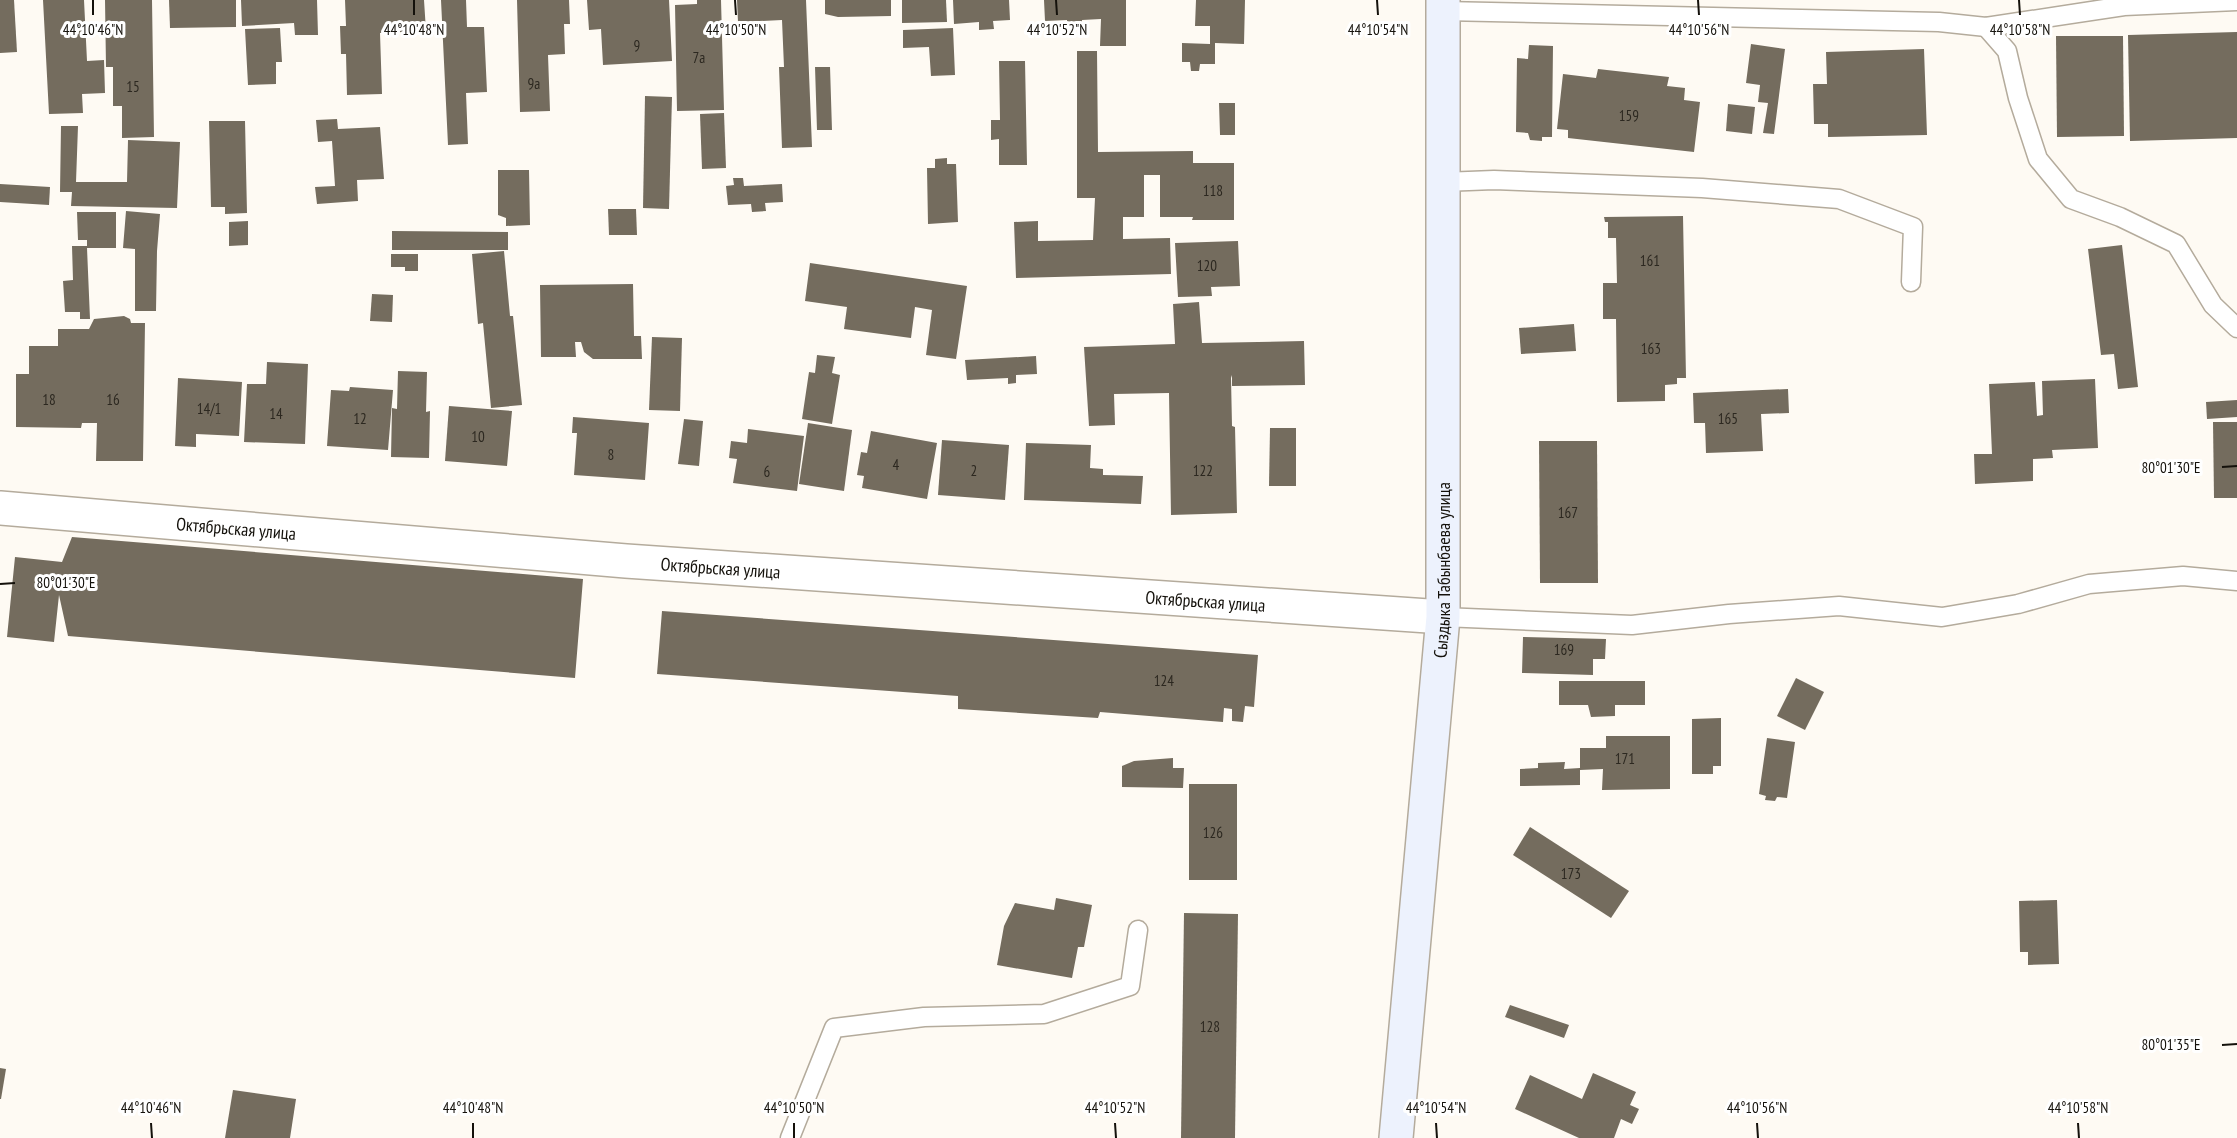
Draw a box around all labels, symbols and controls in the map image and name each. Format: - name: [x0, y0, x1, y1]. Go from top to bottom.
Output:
- text: 44°10'46"N: [63, 20, 123, 39]
- text: 44°10'48"N: [384, 20, 444, 39]
- text: 44°10'50"N: [706, 20, 766, 39]
- text: 44°10'52"N: [1027, 20, 1087, 39]
- text: 44°10'54"N: [1348, 20, 1408, 39]
- text: 44°10'56"N: [1669, 20, 1729, 39]
- text: 44°10'58"N: [1990, 20, 2050, 39]
- house number: 9: [634, 36, 640, 55]
- house number: 7а: [693, 48, 705, 67]
- house number: 9а: [528, 74, 540, 93]
- house number: 15: [126, 77, 140, 96]
- house number: 159: [1619, 106, 1639, 125]
- house number: 118: [1203, 181, 1223, 200]
- house number: 161: [1640, 251, 1660, 270]
- house number: 120: [1197, 256, 1217, 275]
- house number: 163: [1641, 339, 1661, 358]
- house number: 18: [42, 390, 56, 409]
- house number: 16: [106, 390, 120, 409]
- house number: 14/1: [197, 399, 221, 418]
- house number: 14: [269, 404, 283, 423]
- house number: 12: [353, 409, 367, 428]
- house number: 165: [1718, 409, 1738, 428]
- house number: 10: [471, 427, 485, 446]
- house number: 8: [608, 445, 614, 464]
- house number: 4: [893, 455, 900, 474]
- text: 80°01'30"E: [2141, 458, 2201, 477]
- house number: 2: [971, 461, 977, 480]
- house number: 122: [1193, 461, 1213, 480]
- house number: 6: [764, 462, 771, 481]
- street label: Сыздыка Табынбаева улица: [1428, 482, 1455, 659]
- house number: 167: [1558, 503, 1578, 522]
- street label: Октябрьская улица: [175, 511, 297, 545]
- street label: Октябрьская улица: [660, 552, 781, 583]
- text: 80°01'30"E: [36, 573, 96, 592]
- street label: Октябрьская улица: [1145, 585, 1266, 616]
- house number: 169: [1554, 640, 1574, 659]
- house number: 124: [1154, 671, 1174, 690]
- house number: 171: [1615, 749, 1635, 768]
- house number: 126: [1203, 823, 1223, 842]
- house number: 173: [1561, 864, 1581, 883]
- house number: 128: [1200, 1017, 1220, 1036]
- text: 80°01'35"E: [2141, 1035, 2201, 1054]
- text: 44°10'46"N: [121, 1098, 181, 1117]
- text: 44°10'48"N: [443, 1098, 503, 1117]
- text: 44°10'50"N: [764, 1098, 824, 1117]
- text: 44°10'52"N: [1085, 1098, 1145, 1117]
- text: 44°10'54"N: [1406, 1098, 1466, 1117]
- text: 44°10'56"N: [1727, 1098, 1787, 1117]
- text: 44°10'58"N: [2048, 1098, 2108, 1117]

